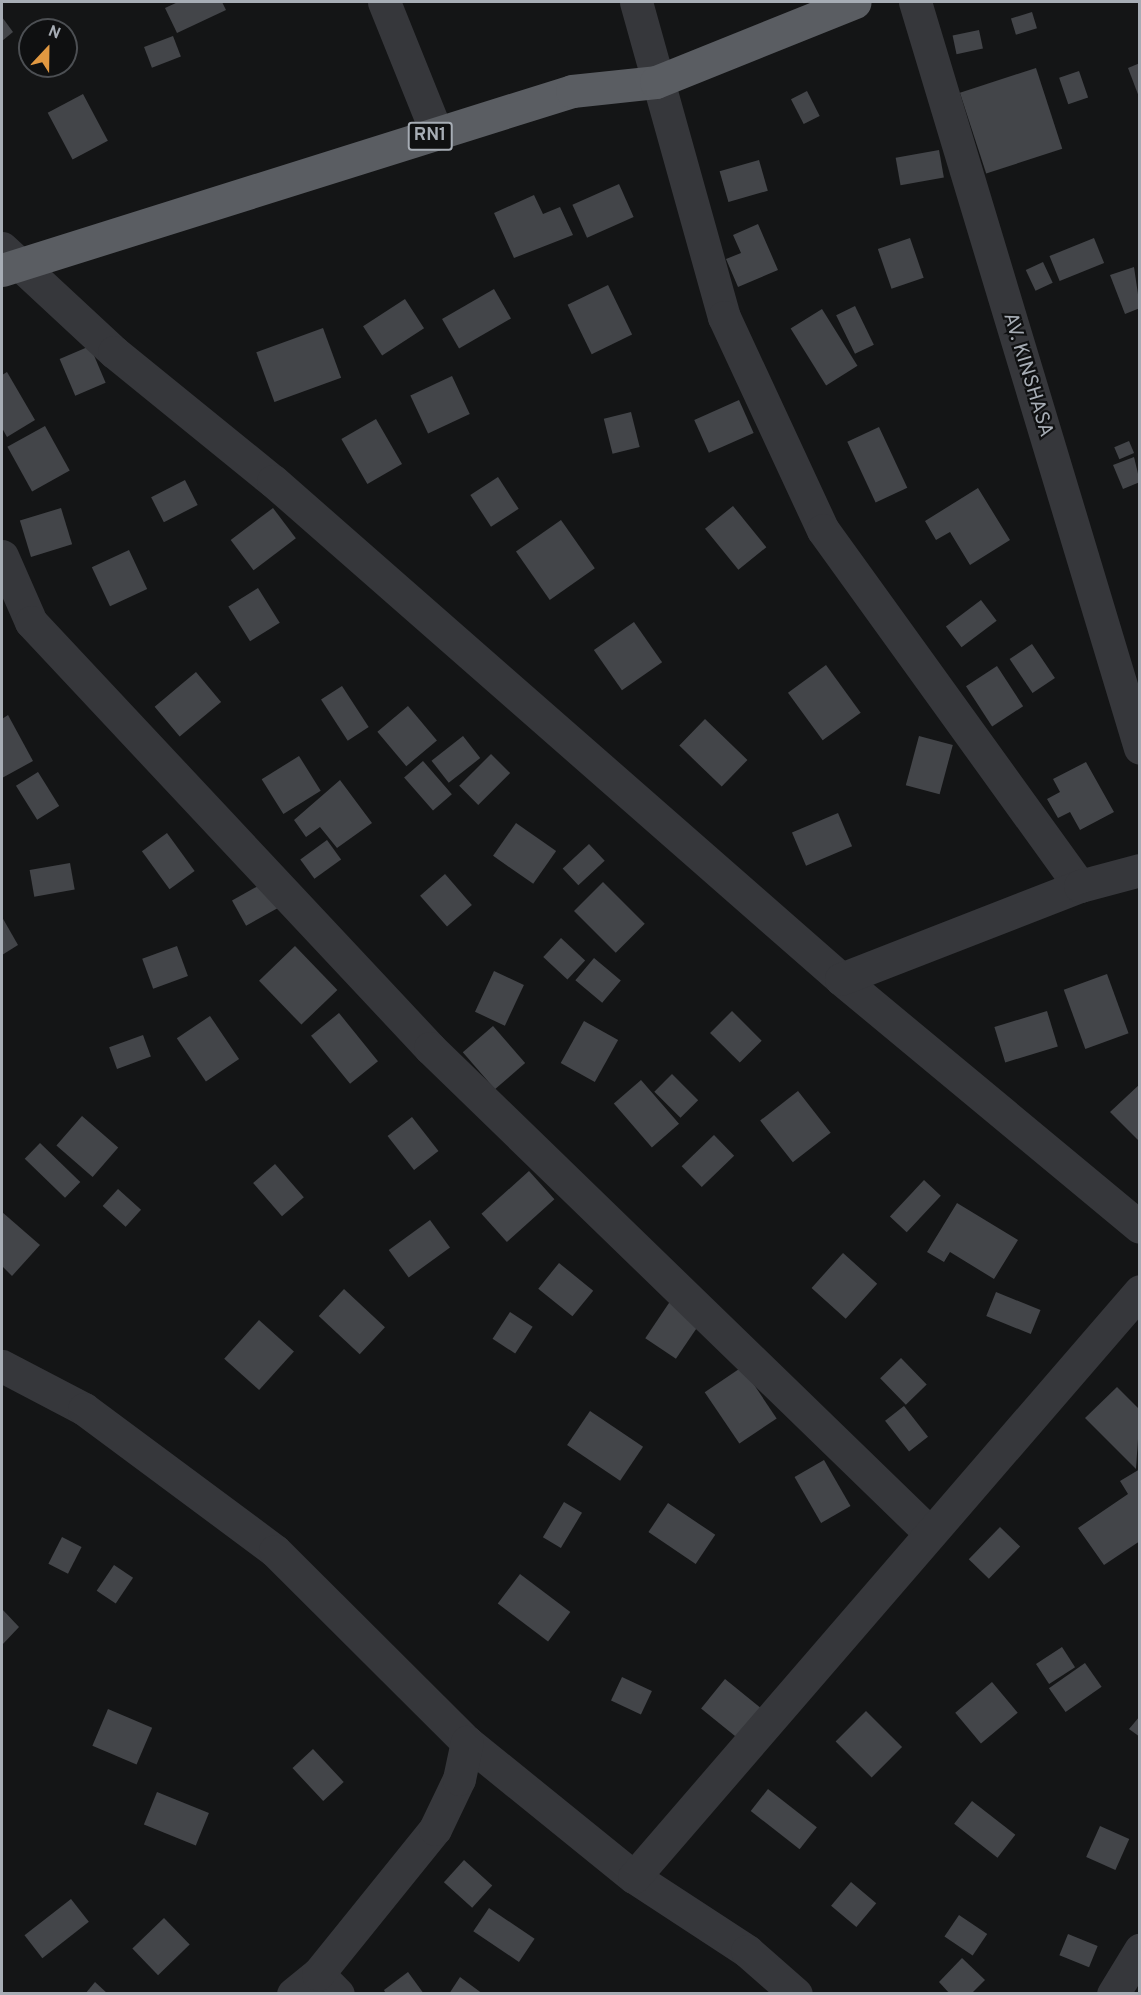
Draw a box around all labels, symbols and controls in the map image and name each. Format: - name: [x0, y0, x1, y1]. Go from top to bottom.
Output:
- north arrow: [18, 18, 78, 78]
- text: N: [45, 22, 63, 45]
- road number: RN1: [408, 121, 452, 151]
- street label: AV. KINSHASA: [997, 310, 1057, 440]

